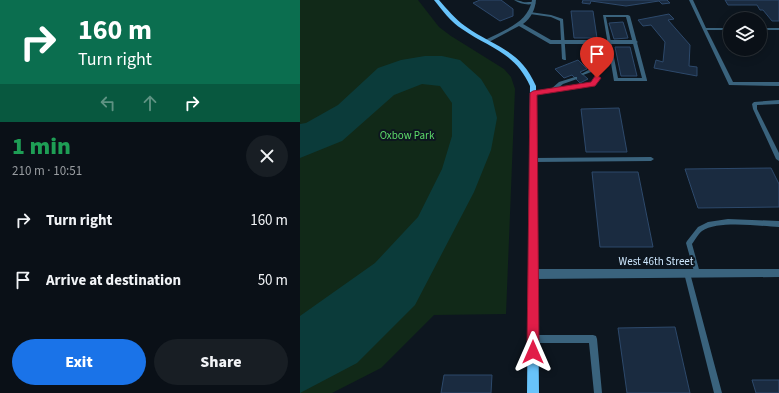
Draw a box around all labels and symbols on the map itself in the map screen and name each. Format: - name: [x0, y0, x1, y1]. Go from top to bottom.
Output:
- pin: [580, 37, 614, 78]
- park label: Oxbow Park: [380, 128, 435, 143]
- street label: West 46th Street: [619, 254, 694, 269]
- position arrow: [512, 331, 554, 373]

